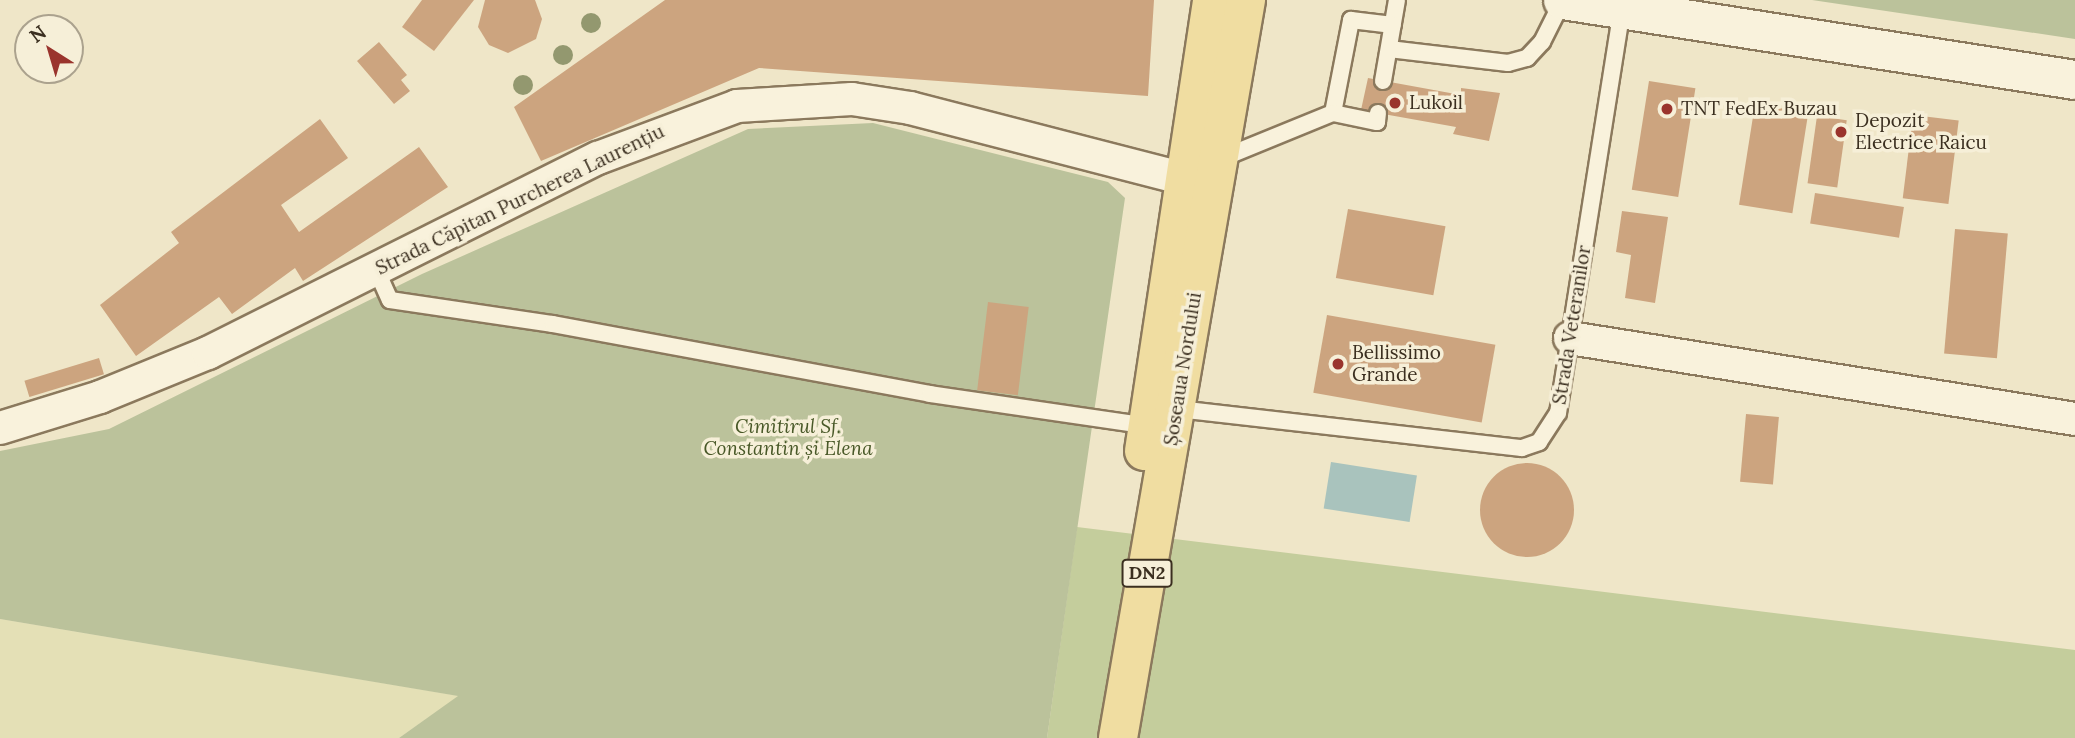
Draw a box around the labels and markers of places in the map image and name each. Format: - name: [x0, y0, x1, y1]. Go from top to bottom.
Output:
- place label: Lukoil: [1409, 92, 1463, 114]
- marker: Lukoil: [1387, 95, 1403, 111]
- place label: TNT FedEx Buzau: [1681, 98, 1837, 120]
- marker: TNT FedEx Buzau: [1659, 101, 1675, 117]
- place label: Depozit Electrice Raicu: [1855, 110, 1987, 154]
- marker: Depozit Electrice Raicu: [1833, 124, 1849, 140]
- place label: Bellissimo Grande: [1352, 342, 1441, 386]
- marker: Bellissimo Grande: [1330, 356, 1346, 372]

